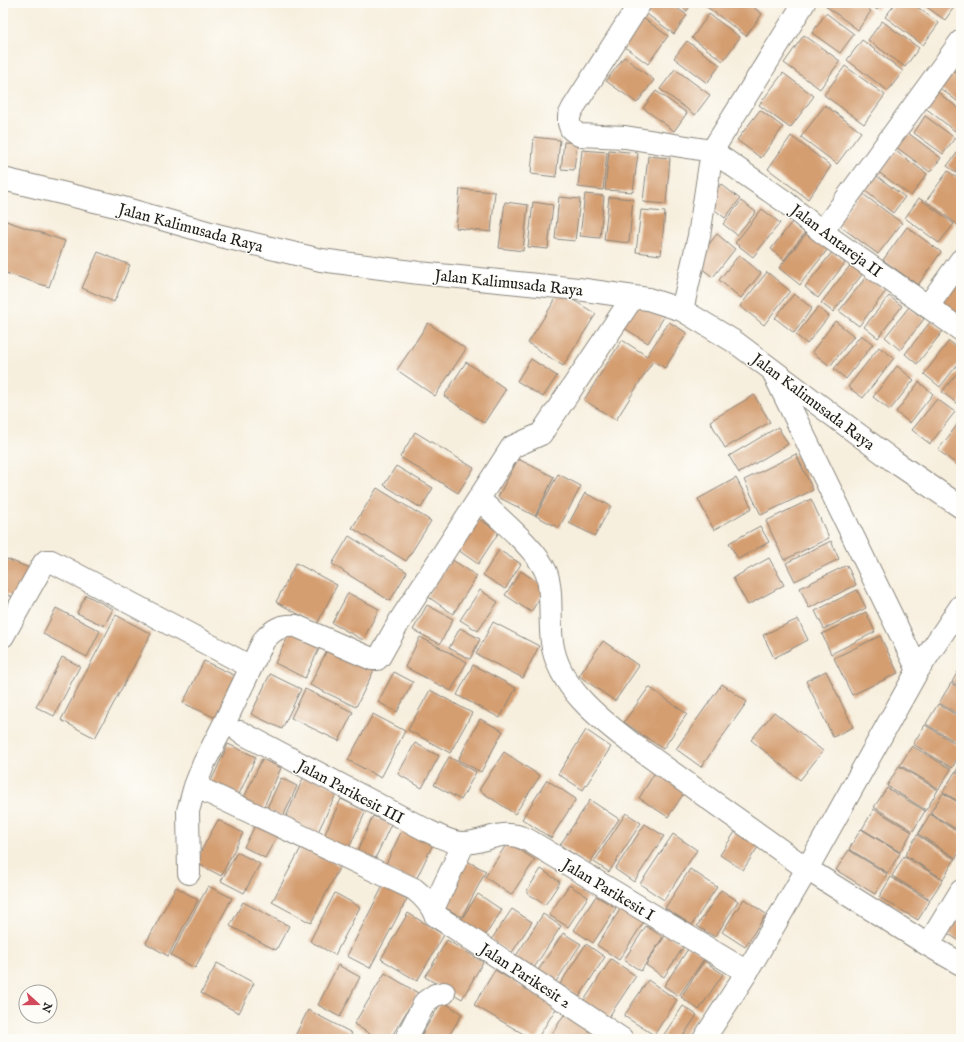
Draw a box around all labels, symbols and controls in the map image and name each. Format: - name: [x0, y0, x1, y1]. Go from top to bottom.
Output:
- street label: Jalan Kalimusada Raya: [114, 199, 265, 258]
- street label: Jalan Antareja II: [785, 200, 886, 283]
- street label: Jalan Kalimusada Raya: [432, 266, 584, 302]
- street label: Jalan Kalimusada Raya: [746, 349, 878, 455]
- street label: Jalan Parikesit III: [292, 755, 407, 829]
- street label: Jalan Parikesit I: [556, 854, 658, 926]
- street label: Jalan Parikesit 2: [474, 939, 574, 1014]
- north arrow: [18, 984, 58, 1024]
- text: N: [38, 999, 55, 1015]

